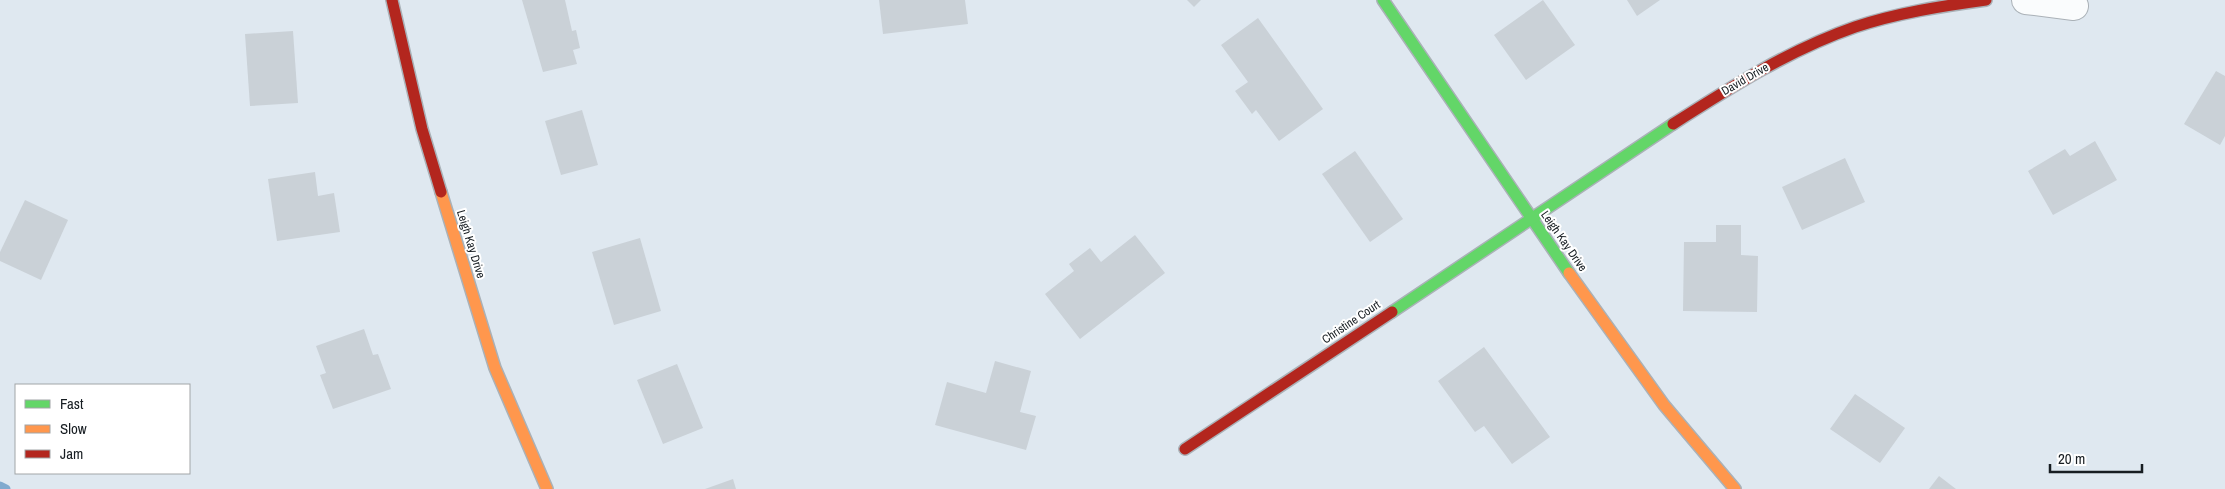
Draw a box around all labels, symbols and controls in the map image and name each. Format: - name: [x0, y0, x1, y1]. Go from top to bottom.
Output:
- street label: David Drive: [1719, 59, 1771, 99]
- street label: Leigh Kay Drive: [453, 208, 489, 280]
- street label: Leigh Kay Drive: [1537, 208, 1591, 274]
- street label: Christine Court: [1319, 297, 1383, 347]
- legend: [15, 384, 190, 474]
- text: Fast: [60, 393, 84, 414]
- text: Slow: [60, 418, 87, 439]
- scale bar: [2050, 442, 2142, 474]
- text: Jam: [60, 443, 83, 464]
- text: 20 m: [2058, 448, 2085, 469]

